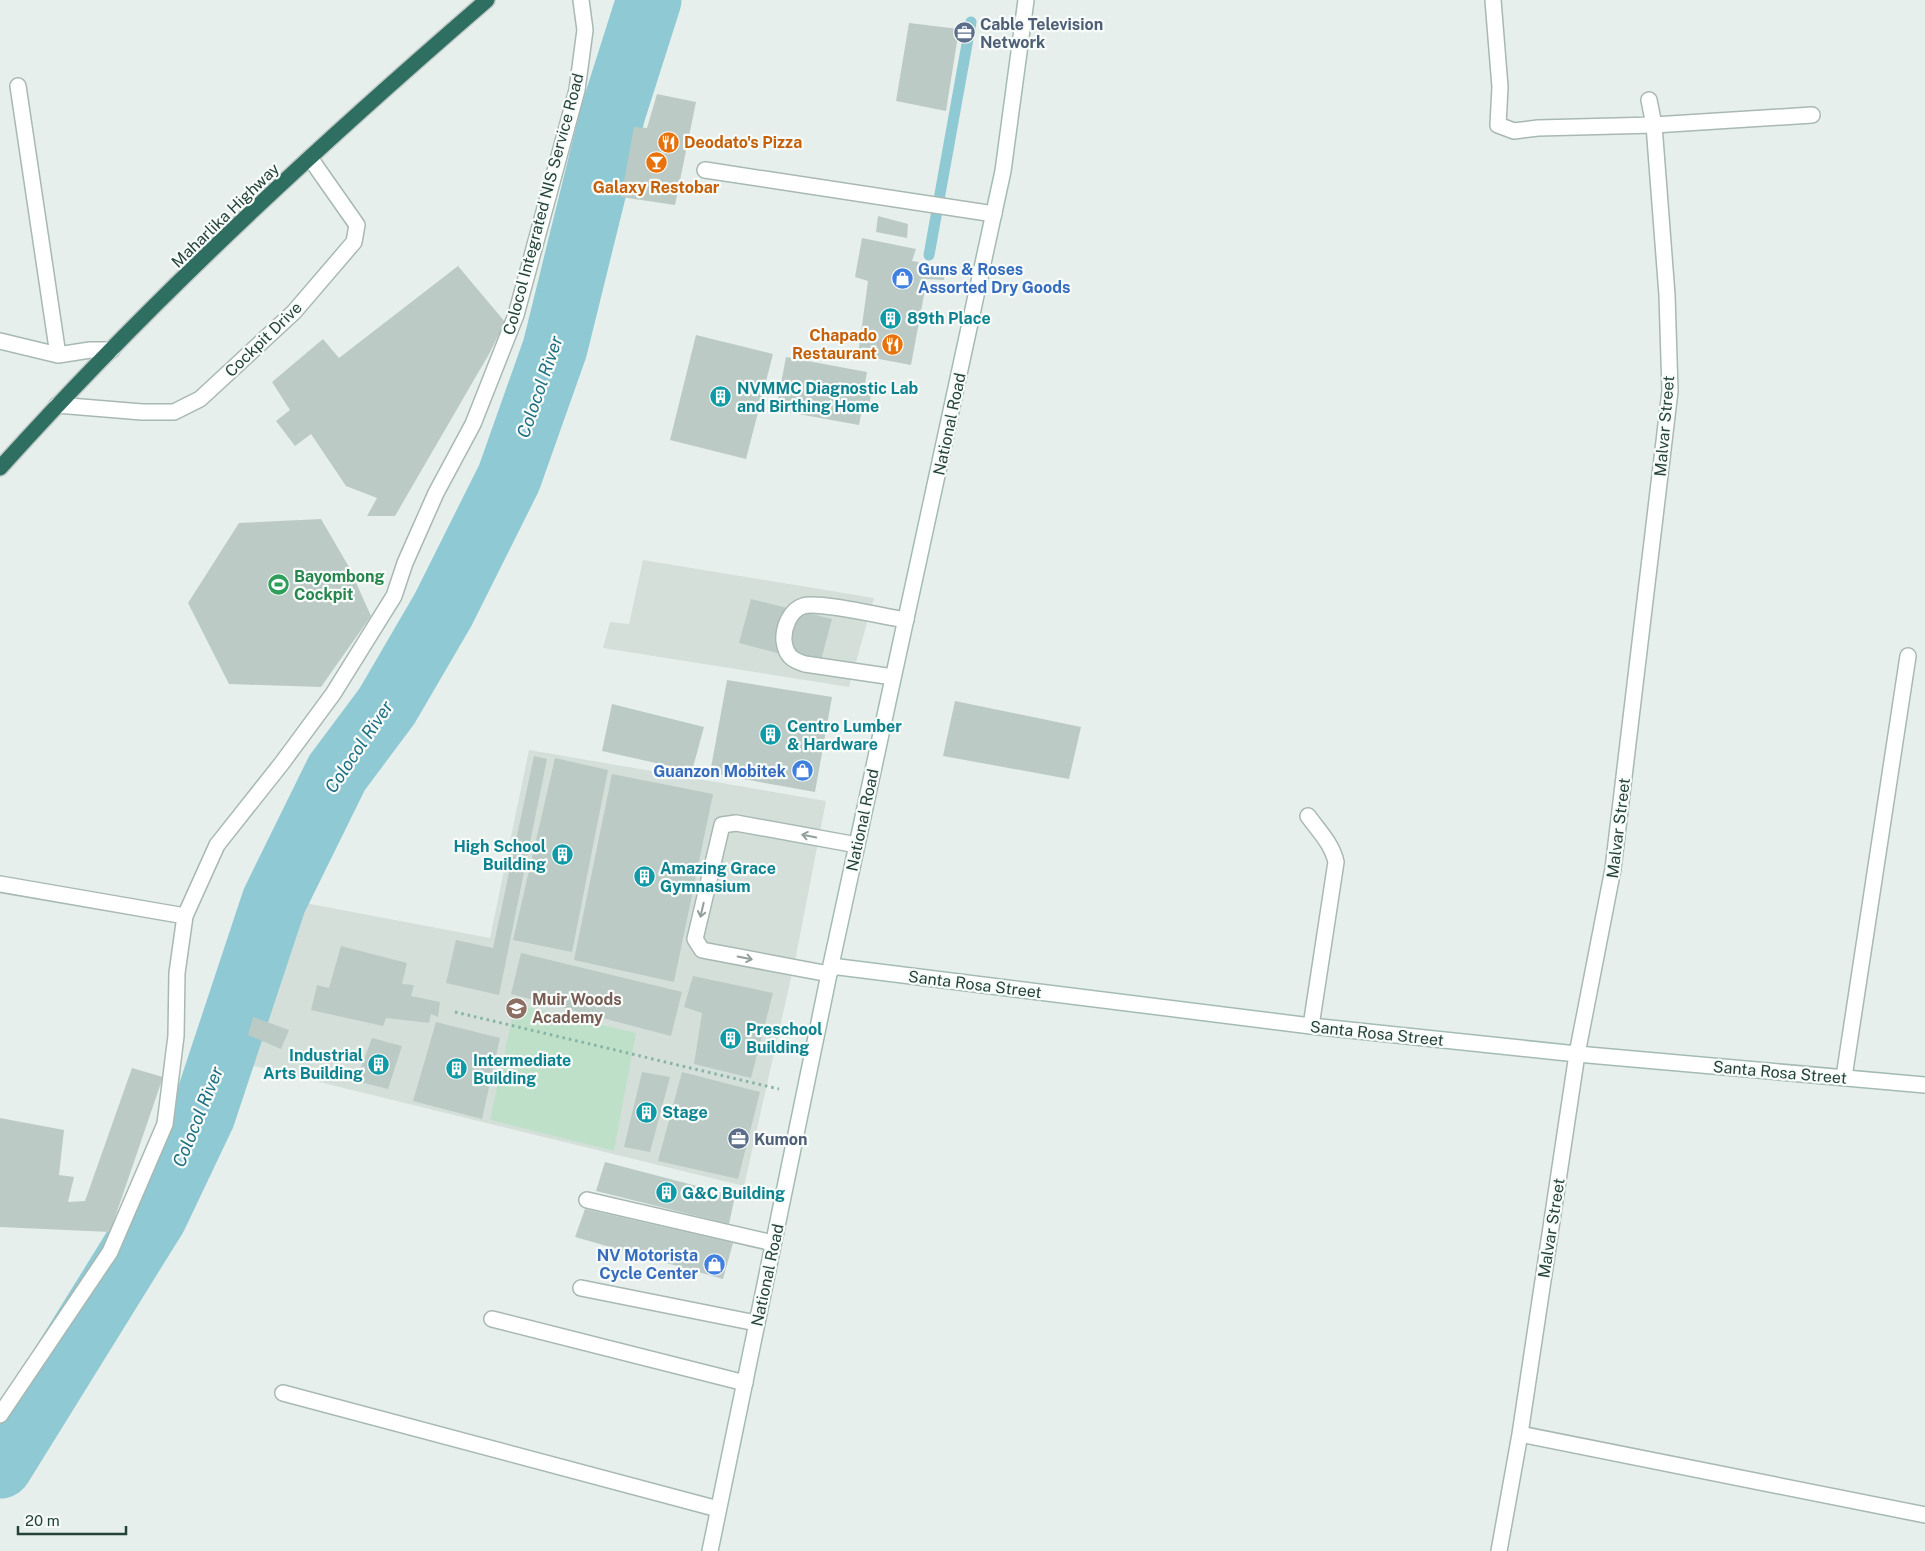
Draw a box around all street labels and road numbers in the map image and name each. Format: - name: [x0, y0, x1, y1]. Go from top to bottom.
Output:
- street label: Colocol Integrated NIS Service Road: [499, 71, 588, 337]
- street label: Maharlika Highway: [168, 159, 283, 272]
- street label: Cockpit Drive: [221, 298, 306, 381]
- street label: National Road: [929, 371, 970, 477]
- street label: Malvar Street: [1651, 375, 1678, 477]
- street label: National Road: [842, 767, 883, 873]
- street label: Malvar Street: [1603, 777, 1634, 879]
- street label: Santa Rosa Street: [907, 967, 1043, 1002]
- street label: Santa Rosa Street: [1309, 1017, 1445, 1050]
- street label: Santa Rosa Street: [1712, 1057, 1848, 1088]
- street label: Malvar Street: [1534, 1177, 1569, 1279]
- street label: National Road: [747, 1222, 788, 1328]

